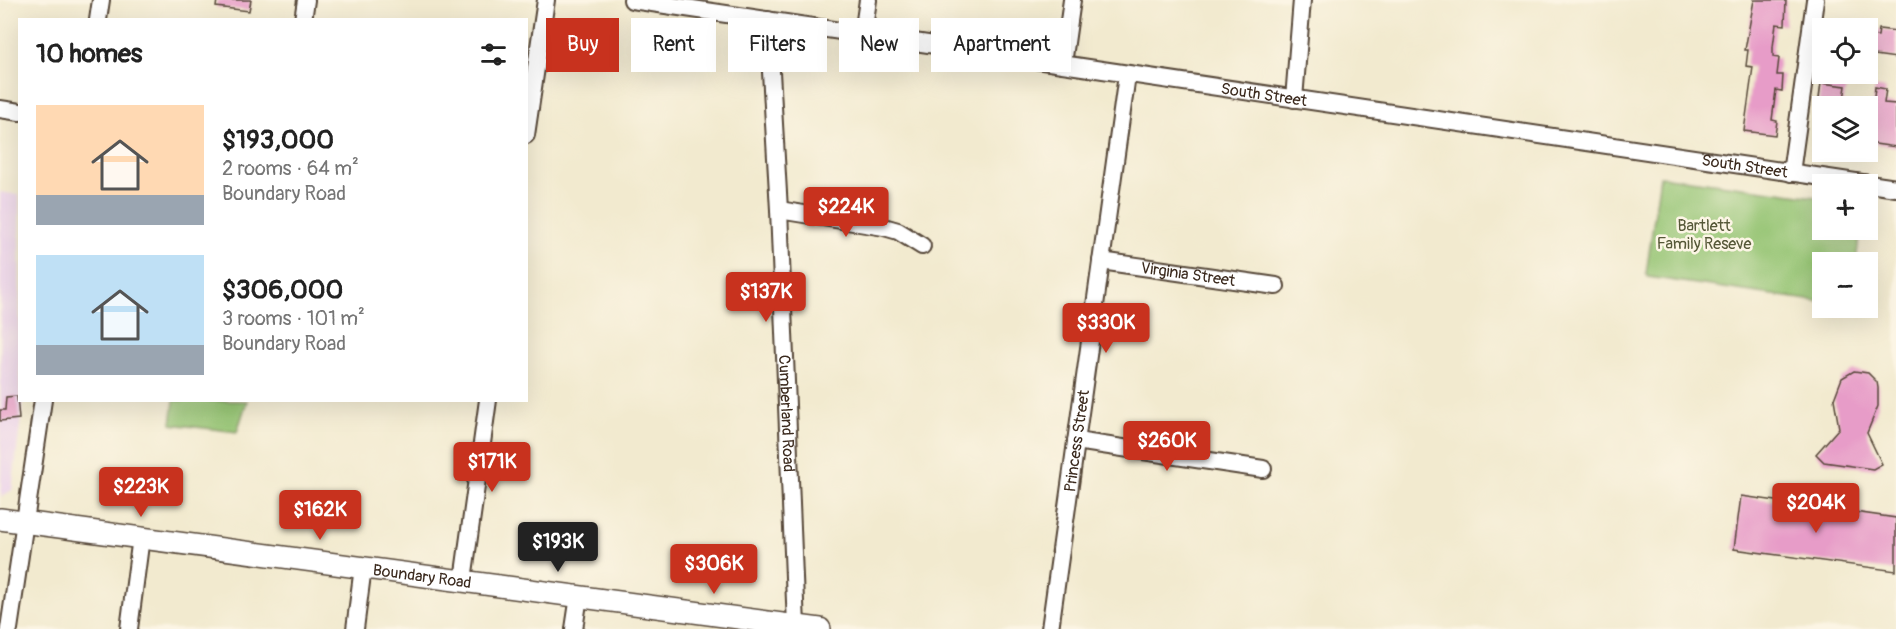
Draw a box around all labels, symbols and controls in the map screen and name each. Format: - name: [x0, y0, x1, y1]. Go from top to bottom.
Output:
- chip: Buy: [546, 18, 619, 72]
- chip: Rent: [631, 18, 716, 72]
- chip: Filters: [728, 18, 827, 72]
- chip: New: [839, 18, 919, 72]
- chip: Apartment: [931, 18, 1071, 72]
- map controls: [1812, 18, 1878, 318]
- button: locate: [1812, 18, 1878, 84]
- text: 10 homes: [36, 38, 142, 70]
- icon: filters: [477, 38, 510, 71]
- street label: South Street: [1219, 79, 1309, 111]
- button: layers: [1812, 96, 1878, 162]
- text: $193,000: [222, 124, 334, 156]
- icon: home: [84, 129, 156, 201]
- street label: South Street: [1700, 150, 1790, 183]
- text: 2 rooms · 64 m²: [222, 156, 359, 181]
- button: +: [1812, 174, 1878, 240]
- text: Boundary Road: [222, 181, 346, 206]
- pin: $224K: [804, 187, 888, 238]
- text: $224K: [818, 194, 874, 219]
- park label: Bartlett Family Reseve: [1657, 216, 1751, 254]
- button: −: [1812, 252, 1878, 318]
- street label: Virginia Street: [1139, 258, 1237, 291]
- pin: $137K: [724, 272, 808, 323]
- text: $306,000: [222, 274, 343, 306]
- icon: home: [84, 279, 156, 351]
- text: $137K: [740, 279, 792, 304]
- pin: $330K: [1064, 303, 1148, 354]
- text: 3 rooms · 101 m²: [222, 306, 365, 331]
- text: $330K: [1077, 310, 1135, 335]
- text: Boundary Road: [222, 331, 346, 356]
- street label: Cumberland Road: [774, 354, 799, 473]
- street label: Princess Street: [1060, 388, 1094, 493]
- pin: $260K: [1125, 421, 1209, 472]
- text: $260K: [1137, 428, 1197, 453]
- pin: $171K: [450, 442, 534, 493]
- text: $171K: [467, 449, 517, 474]
- pin: $223K: [99, 467, 183, 518]
- text: $223K: [113, 474, 169, 499]
- pin: $204K: [1774, 483, 1858, 534]
- pin: $162K: [278, 490, 362, 541]
- text: $204K: [1786, 490, 1846, 515]
- text: $162K: [293, 497, 347, 522]
- pin: $193K: [516, 522, 600, 573]
- text: $193K: [532, 529, 584, 554]
- pin: $306K: [672, 544, 756, 595]
- text: $306K: [684, 551, 744, 576]
- street label: Boundary Road: [372, 560, 473, 593]

